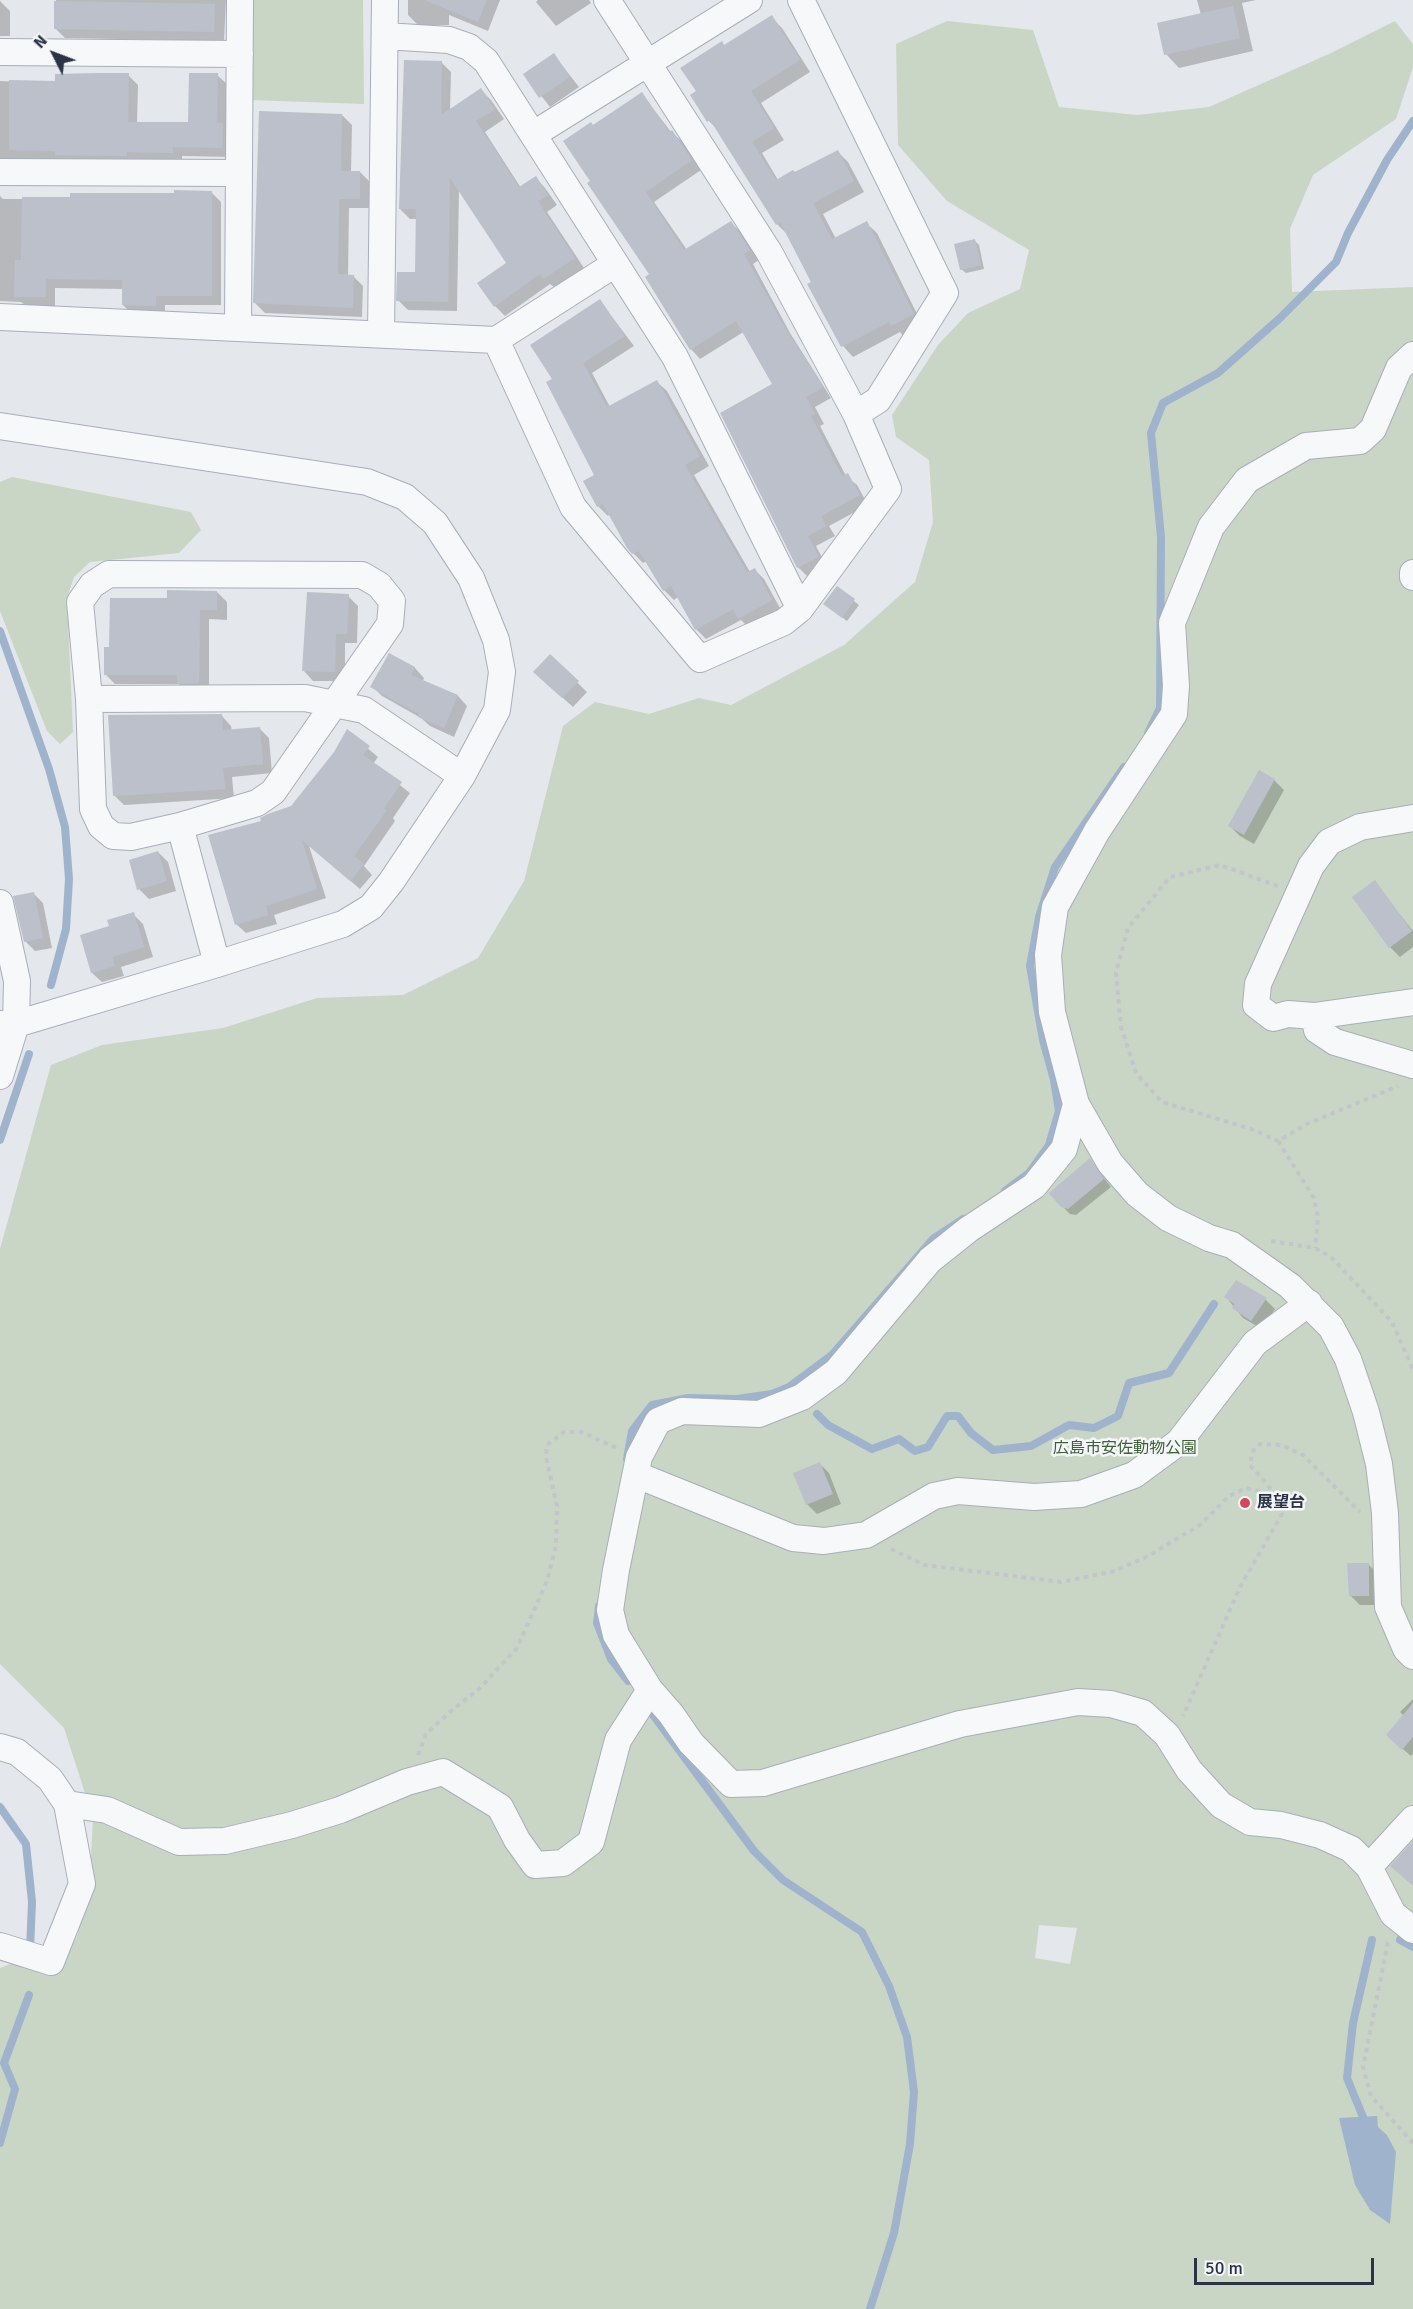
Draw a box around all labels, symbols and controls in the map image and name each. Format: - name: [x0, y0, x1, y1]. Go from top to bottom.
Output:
- north arrow: [24, 24, 84, 84]
- text: N: [29, 31, 52, 53]
- park label: 広島市安佐動物公園: [1053, 1439, 1197, 1459]
- place label: 展望台: [1257, 1493, 1305, 1513]
- marker: 展望台: [1238, 1496, 1252, 1510]
- scale bar: [1197, 2246, 1377, 2284]
- text: 50 m: [1205, 2257, 1243, 2279]

